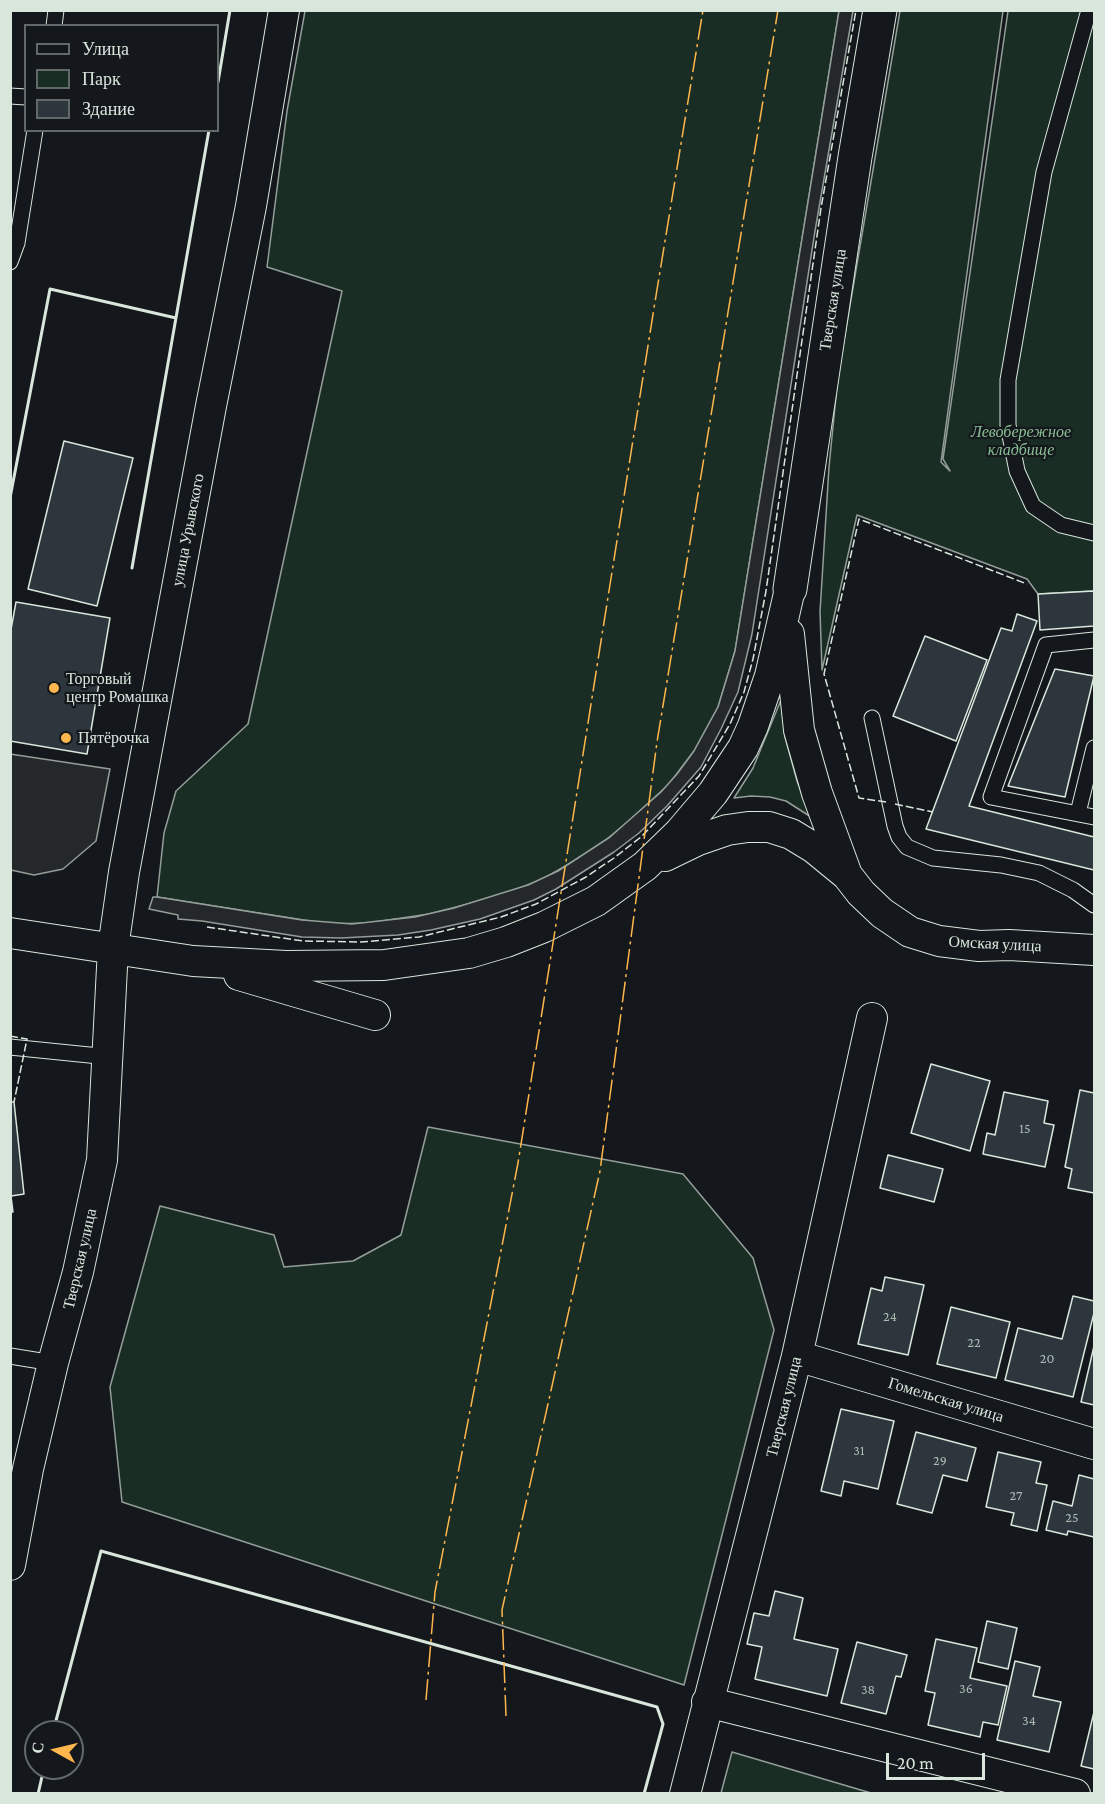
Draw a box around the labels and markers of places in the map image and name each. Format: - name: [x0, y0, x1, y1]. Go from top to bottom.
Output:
- place label: Торговый центр Ромашка: [66, 669, 169, 707]
- marker: Торговый центр Ромашка: [47, 681, 61, 695]
- place label: Пятёрочка: [78, 728, 149, 748]
- marker: Пятёрочка: [59, 731, 73, 745]

